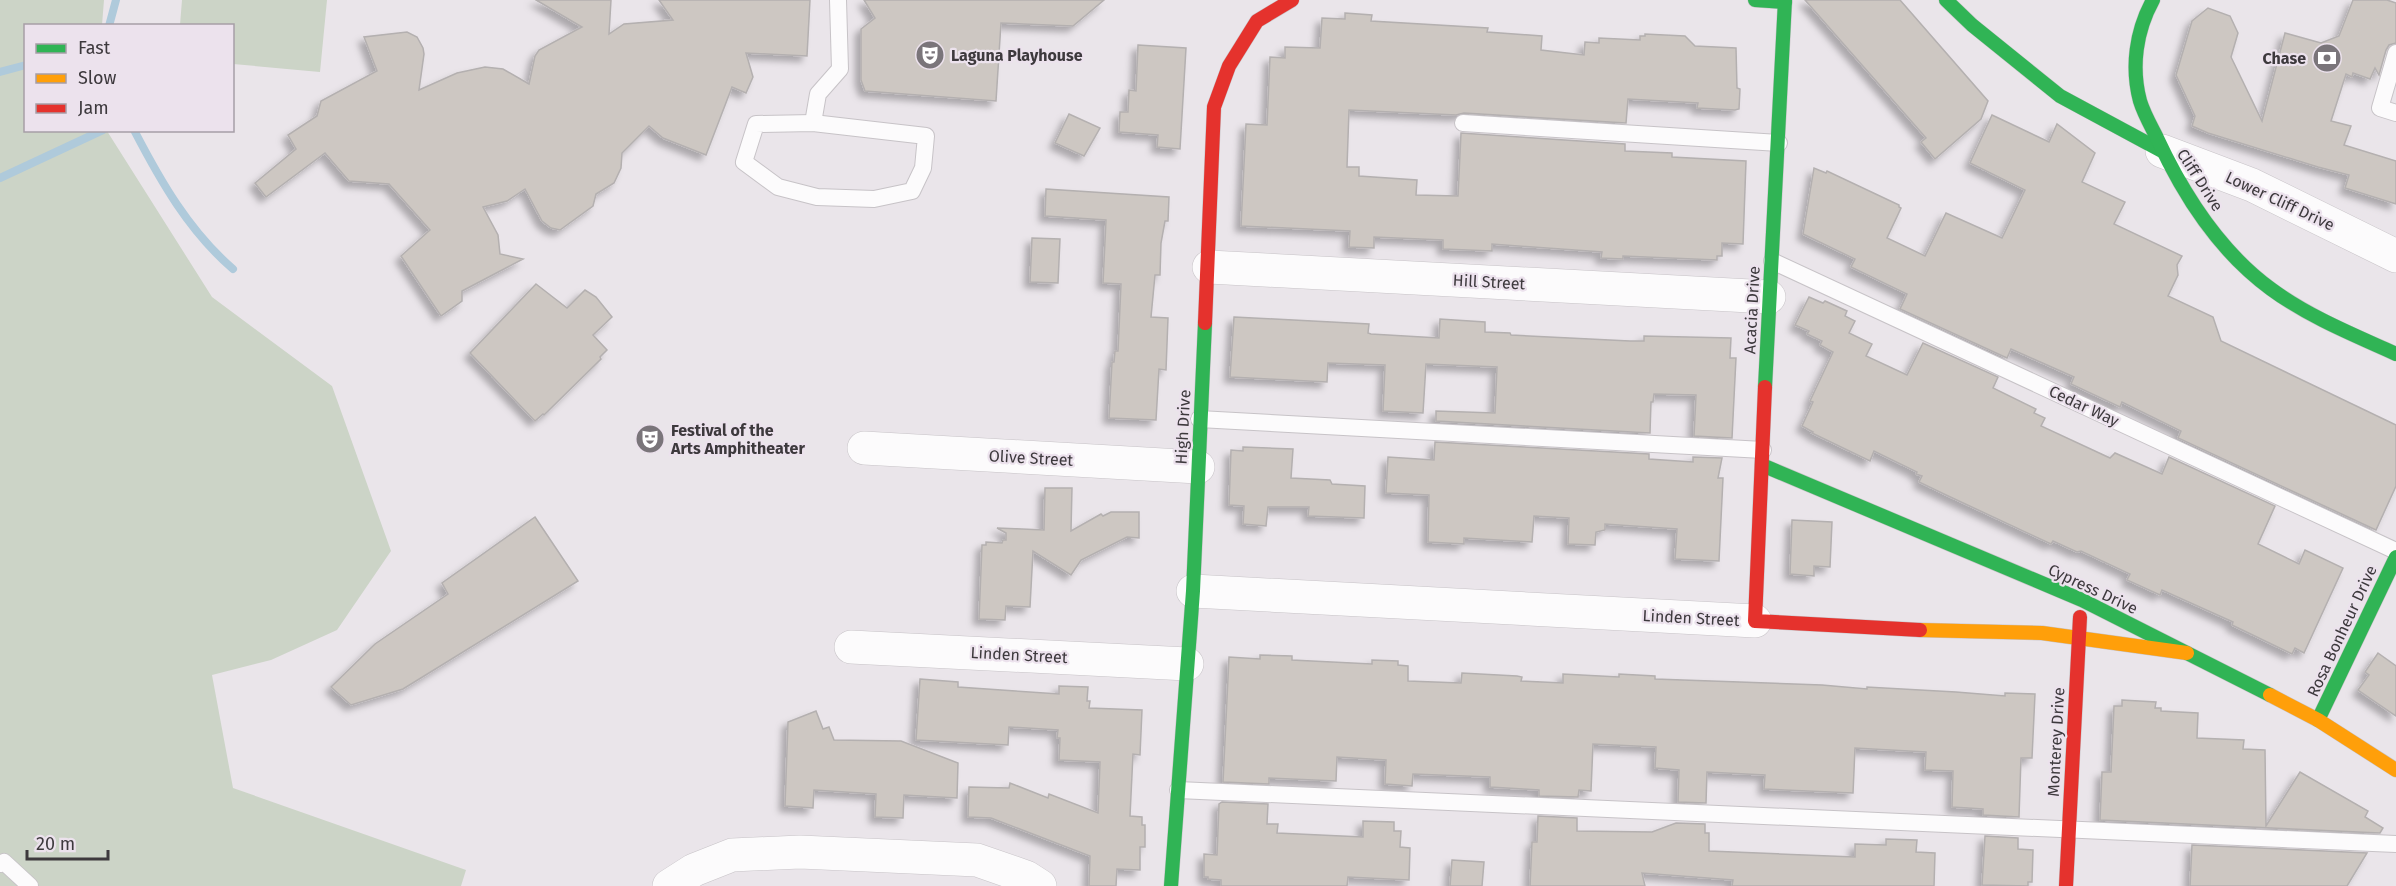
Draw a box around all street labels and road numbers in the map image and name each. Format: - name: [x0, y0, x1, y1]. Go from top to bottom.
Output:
- street label: Cliff Drive: [2173, 145, 2227, 215]
- street label: Lower Cliff Drive: [2223, 167, 2337, 235]
- street label: Acacia Drive: [1740, 266, 1764, 354]
- street label: Hill Street: [1452, 271, 1526, 293]
- street label: Cedar Way: [2046, 382, 2122, 431]
- street label: High Drive: [1172, 389, 1194, 465]
- street label: Olive Street: [988, 446, 1074, 470]
- street label: Cypress Drive: [2045, 560, 2141, 618]
- street label: Rosa Bonheur Drive: [2303, 562, 2381, 700]
- street label: Linden Street: [1642, 606, 1740, 630]
- street label: Linden Street: [970, 643, 1068, 667]
- street label: Monterey Drive: [2044, 687, 2068, 797]

